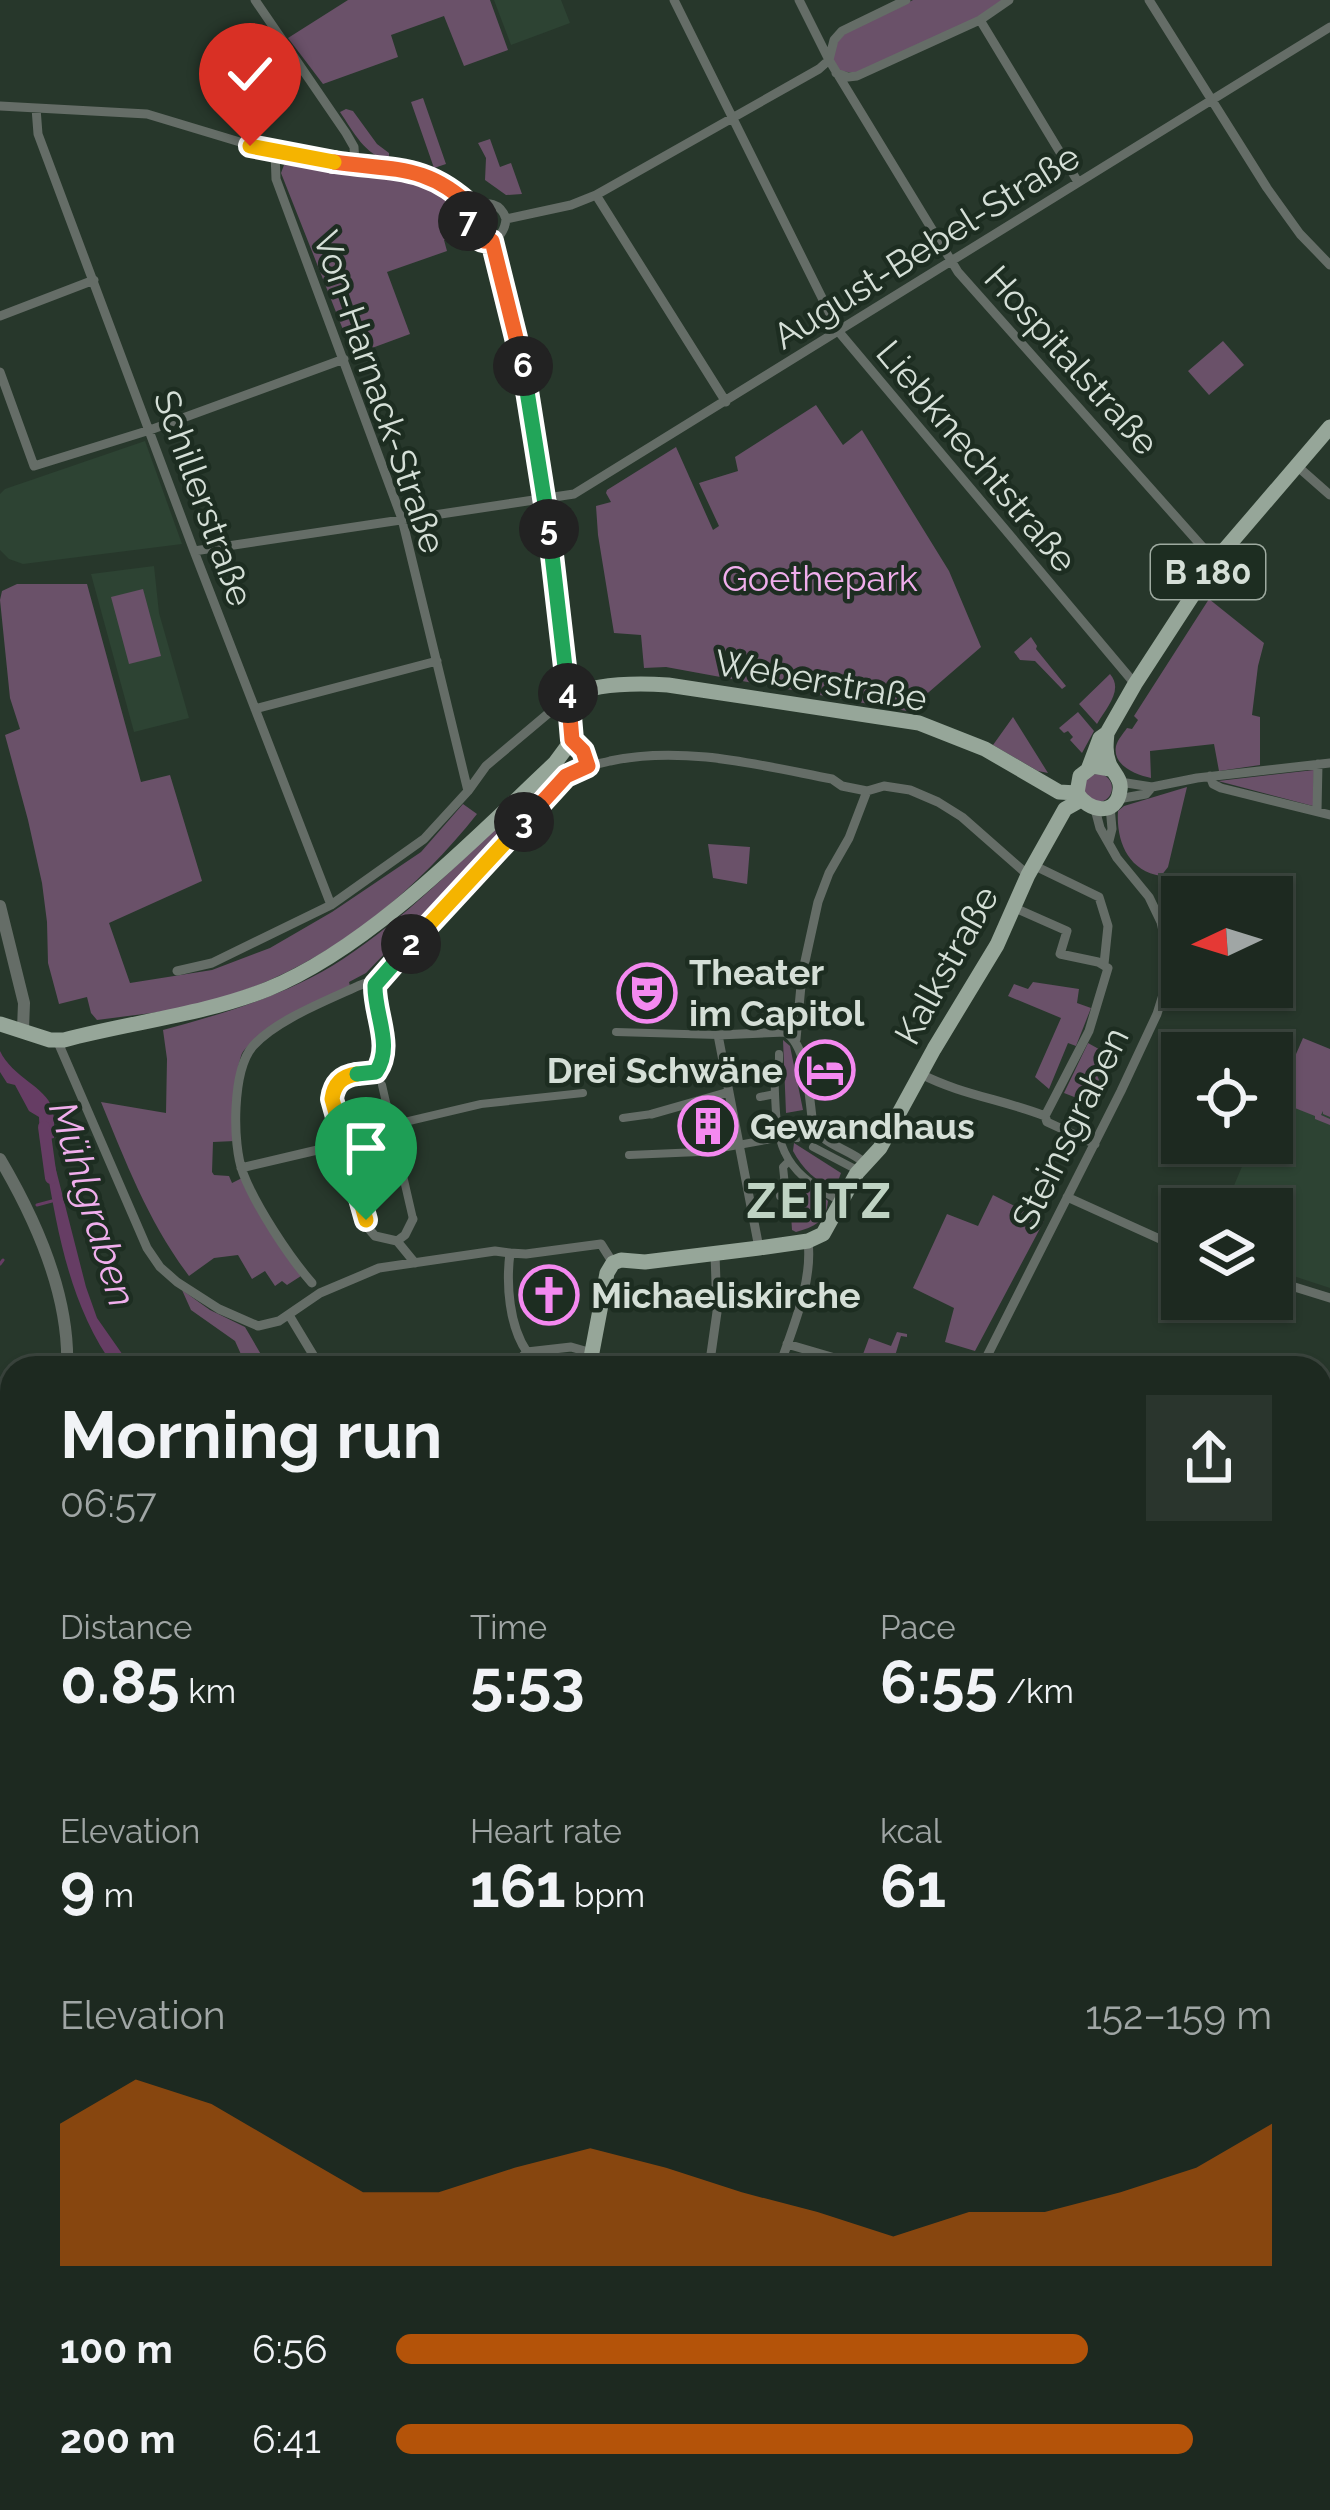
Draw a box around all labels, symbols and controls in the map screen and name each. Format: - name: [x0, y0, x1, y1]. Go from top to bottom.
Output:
- pin: [199, 23, 301, 146]
- icon: check: [217, 41, 283, 107]
- street label: August-Bebel-Straße: [765, 135, 1087, 357]
- pin: 7: [438, 191, 498, 251]
- text: 7: [459, 201, 477, 240]
- street label: Von-Harnack-Straße: [305, 225, 455, 559]
- street label: Hospitalstraße: [976, 257, 1168, 463]
- street label: Liebknechtstraße: [868, 332, 1086, 580]
- pin: 6: [493, 336, 553, 396]
- text: 6: [513, 346, 533, 385]
- street label: Schillerstraße: [146, 384, 262, 612]
- pin: 5: [519, 499, 579, 559]
- text: 5: [540, 509, 558, 548]
- road number: B 180: [1151, 545, 1265, 599]
- park label: Goethepark: [722, 557, 918, 599]
- street label: Weberstraße: [712, 641, 930, 719]
- pin: 4: [538, 663, 598, 723]
- text: 4: [559, 673, 577, 712]
- pin: 3: [494, 792, 554, 852]
- text: 3: [515, 802, 533, 841]
- north arrow: [1161, 876, 1293, 1008]
- map controls: [1161, 876, 1293, 1320]
- street label: Kalkstraße: [885, 879, 1007, 1051]
- pin: 2: [381, 914, 441, 974]
- text: 2: [402, 924, 420, 963]
- place label: Theater im Capitol: [689, 951, 865, 1034]
- theatre icon: Theater im Capitol: [616, 962, 678, 1024]
- street label: Steinsgraben: [1003, 1020, 1137, 1236]
- button: locate: [1161, 1032, 1293, 1164]
- hotel icon: Drei Schwäne: [794, 1039, 856, 1101]
- place label: Drei Schwäne: [547, 1049, 783, 1091]
- building icon: Gewandhaus: [677, 1095, 739, 1157]
- water label: Mühlgraben: [40, 1096, 146, 1312]
- pin: [315, 1097, 417, 1220]
- place label: Gewandhaus: [750, 1105, 975, 1147]
- icon: arrive: [333, 1115, 399, 1181]
- district label: ZEITZ: [746, 1173, 894, 1229]
- button: layers: [1161, 1188, 1293, 1320]
- church icon: Michaeliskirche: [518, 1264, 580, 1326]
- place label: Michaeliskirche: [591, 1274, 861, 1316]
- button: share: [1146, 1395, 1272, 1521]
- text: Morning run: [60, 1396, 442, 1473]
- text: 06:57: [60, 1480, 157, 1526]
- text: Distance: [60, 1608, 192, 1647]
- text: Time: [470, 1608, 547, 1647]
- text: Pace: [880, 1608, 956, 1647]
- text: 0.85: [60, 1647, 180, 1717]
- text: 5:53: [470, 1647, 585, 1717]
- text: 6:55: [880, 1647, 998, 1717]
- text: km: [180, 1672, 236, 1711]
- text: /km: [998, 1672, 1074, 1711]
- text: Elevation: [60, 1812, 200, 1851]
- text: Heart rate: [470, 1812, 622, 1851]
- text: kcal: [880, 1812, 942, 1851]
- text: 9: [60, 1851, 95, 1921]
- text: 161: [470, 1851, 566, 1921]
- text: 61: [880, 1851, 946, 1921]
- text: m: [95, 1876, 134, 1915]
- text: bpm: [566, 1876, 645, 1915]
- text: Elevation: [60, 1992, 226, 2038]
- text: 152–159 m: [1085, 1992, 1272, 2038]
- text: 100 m: [60, 2326, 173, 2372]
- text: 6:56: [252, 2326, 328, 2372]
- text: 200 m: [60, 2416, 176, 2462]
- text: 6:41: [252, 2416, 321, 2462]

